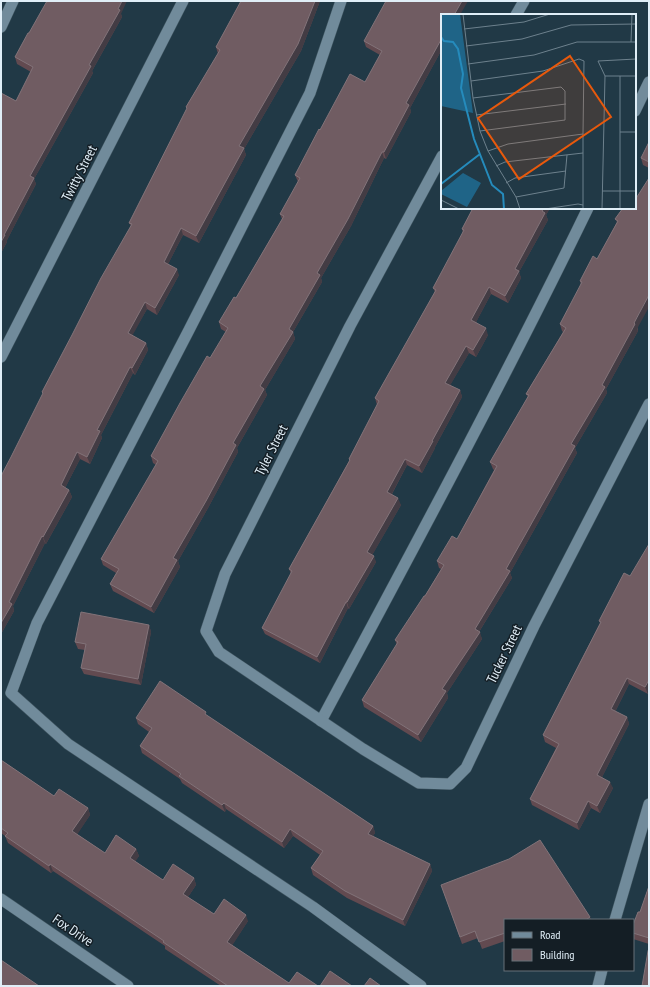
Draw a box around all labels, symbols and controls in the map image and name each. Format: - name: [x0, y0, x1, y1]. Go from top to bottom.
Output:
- inset map: [441, 14, 636, 209]
- street label: Twitty Street: [57, 142, 101, 204]
- street label: Tyler Street: [251, 421, 292, 479]
- street label: Tucker Street: [482, 622, 526, 686]
- street label: Fox Drive: [49, 910, 97, 950]
- legend: [504, 919, 634, 971]
- text: Road: [540, 927, 560, 942]
- text: Building: [540, 947, 575, 962]

